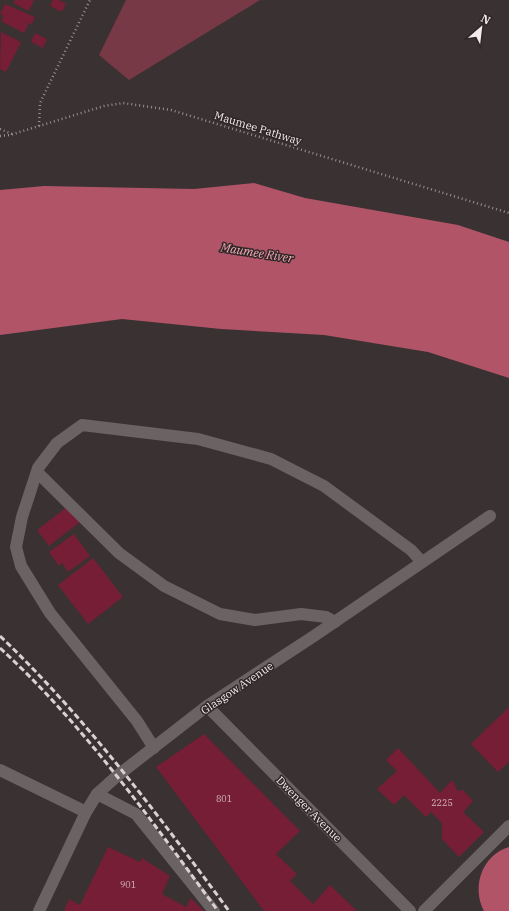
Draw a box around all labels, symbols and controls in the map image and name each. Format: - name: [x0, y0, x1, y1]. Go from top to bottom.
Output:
- north arrow: [461, 8, 501, 48]
- text: N: [479, 11, 493, 28]
- street label: Maumee Pathway: [213, 108, 304, 148]
- water label: Maumee River: [219, 239, 295, 266]
- street label: Glasgow Avenue: [198, 659, 276, 717]
- street label: Dwenger Avenue: [273, 773, 345, 845]
- house number: 801: [216, 793, 232, 804]
- house number: 2225: [431, 797, 453, 808]
- house number: 901: [120, 879, 136, 890]

